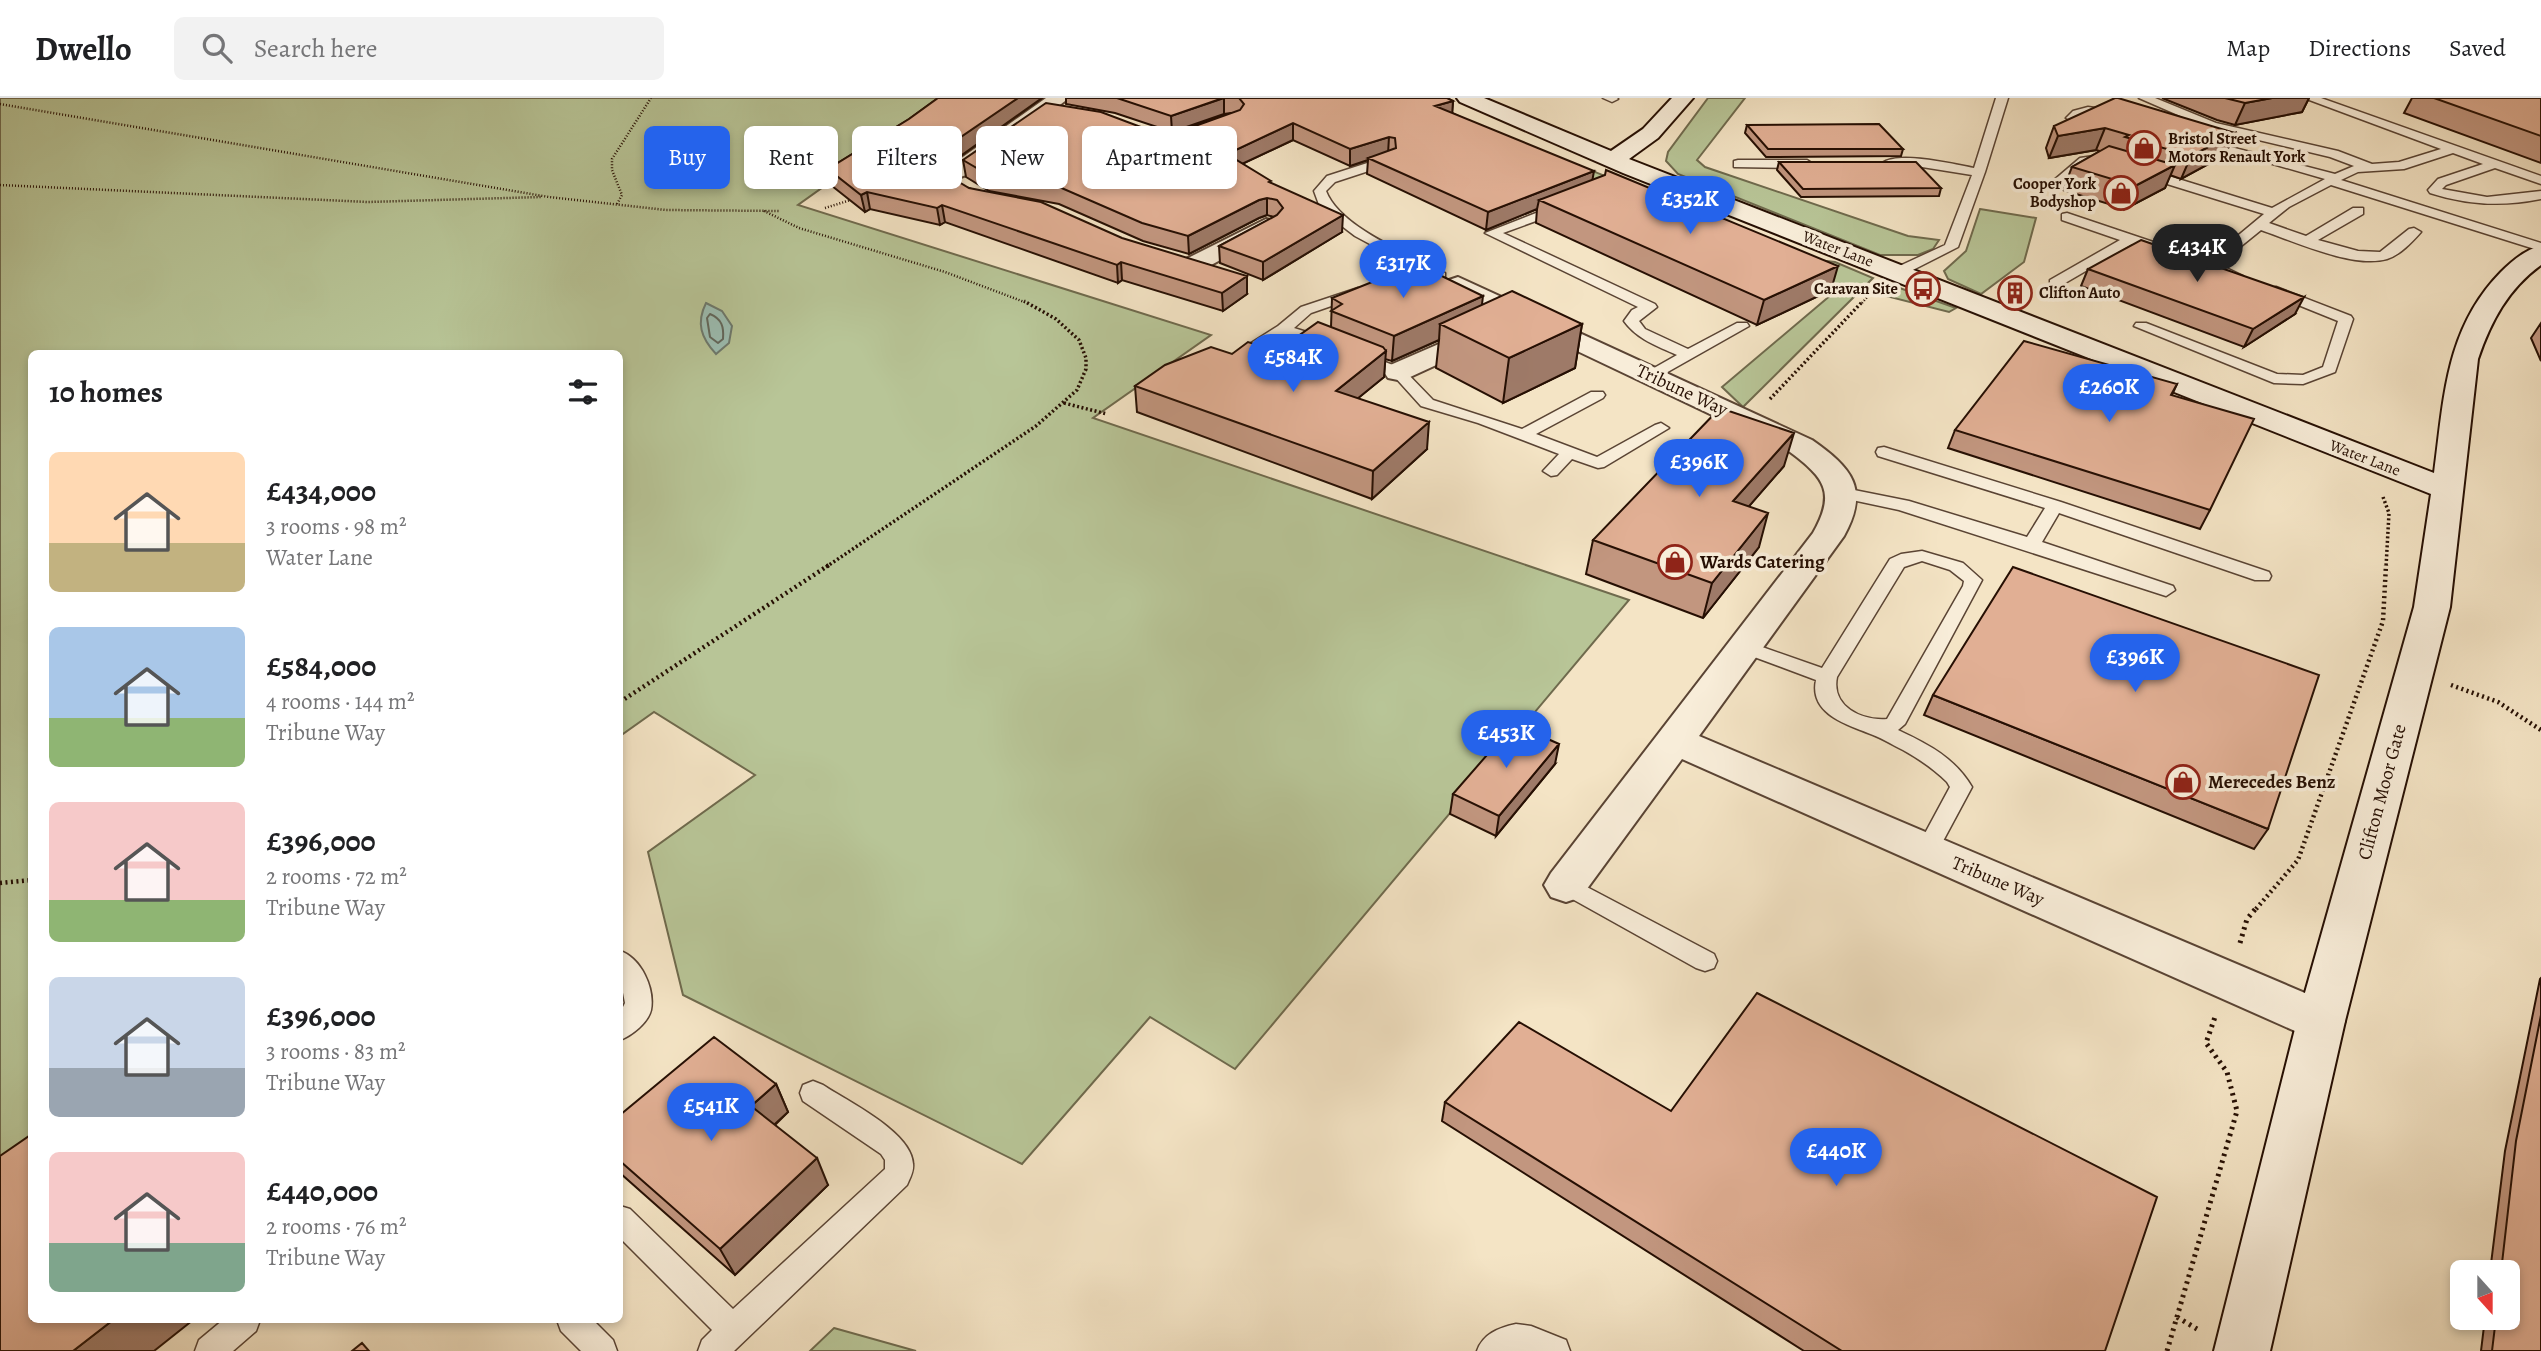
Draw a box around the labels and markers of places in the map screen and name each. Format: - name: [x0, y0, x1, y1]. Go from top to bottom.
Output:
- place label: Bristol Street Motors Renault York: [2168, 128, 2306, 168]
- shop icon: Bristol Street Motors Renault York: [2125, 129, 2163, 167]
- place label: Cooper York Bodyshop: [2013, 173, 2097, 213]
- shop icon: Cooper York Bodyshop: [2102, 174, 2140, 212]
- pin: £352K: [1641, 176, 1739, 236]
- pin: £434K: [2148, 225, 2246, 284]
- pin: £317K: [1354, 240, 1452, 300]
- bus stop icon: Caravan Site: [1904, 270, 1942, 308]
- building icon: Clifton Auto: [1996, 274, 2034, 312]
- place label: Caravan Site: [1814, 278, 1898, 300]
- place label: Clifton Auto: [2039, 282, 2121, 304]
- pin: £584K: [1244, 334, 1342, 394]
- pin: £260K: [2060, 364, 2158, 424]
- pin: £396K: [1650, 440, 1748, 499]
- shop icon: Wards Catering: [1656, 543, 1694, 581]
- place label: Wards Catering: [1699, 549, 1825, 575]
- pin: £396K: [2086, 634, 2184, 694]
- pin: £453K: [1457, 710, 1555, 770]
- shop icon: Merecedes Benz: [2164, 763, 2202, 801]
- place label: Merecedes Benz: [2208, 769, 2336, 795]
- pin: £541K: [662, 1084, 760, 1143]
- pin: £440K: [1787, 1128, 1885, 1188]

